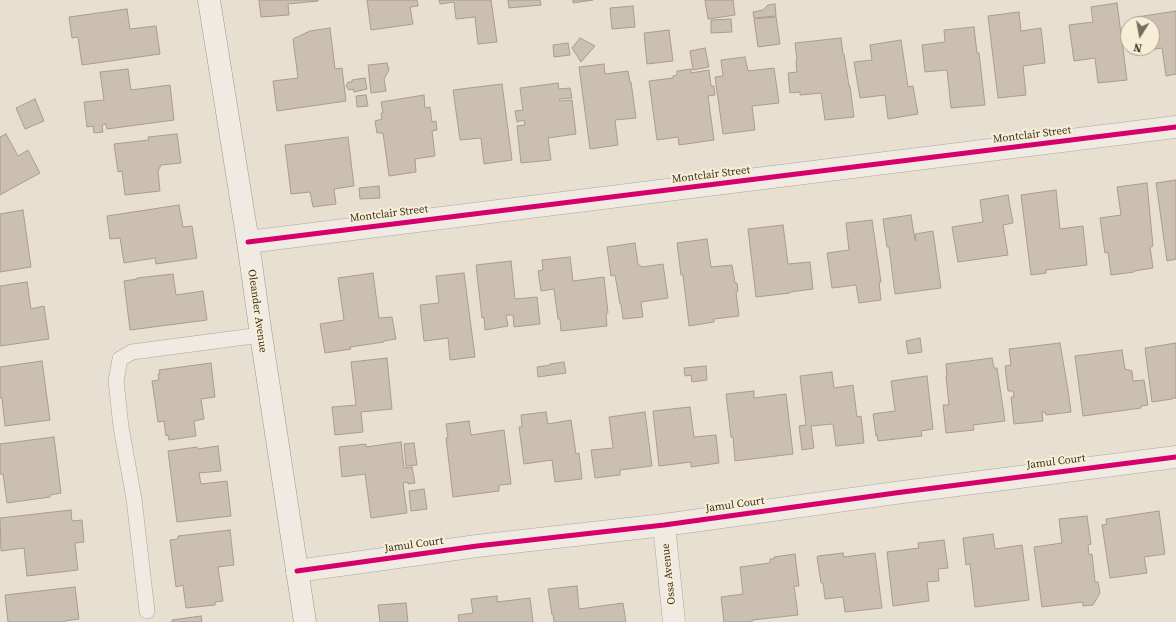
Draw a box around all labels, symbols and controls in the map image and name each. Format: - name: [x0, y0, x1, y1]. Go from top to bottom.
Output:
- north arrow: [1120, 16, 1160, 56]
- text: N: [1132, 39, 1143, 55]
- street label: Montclair Street: [992, 124, 1072, 146]
- street label: Montclair Street: [671, 164, 751, 186]
- street label: Montclair Street: [349, 203, 429, 225]
- street label: Oleander Avenue: [245, 269, 269, 353]
- street label: Jamul Court: [1026, 452, 1086, 472]
- street label: Jamul Court: [705, 494, 765, 516]
- street label: Jamul Court: [384, 534, 444, 556]
- street label: Ossa Avenue: [659, 543, 679, 605]

